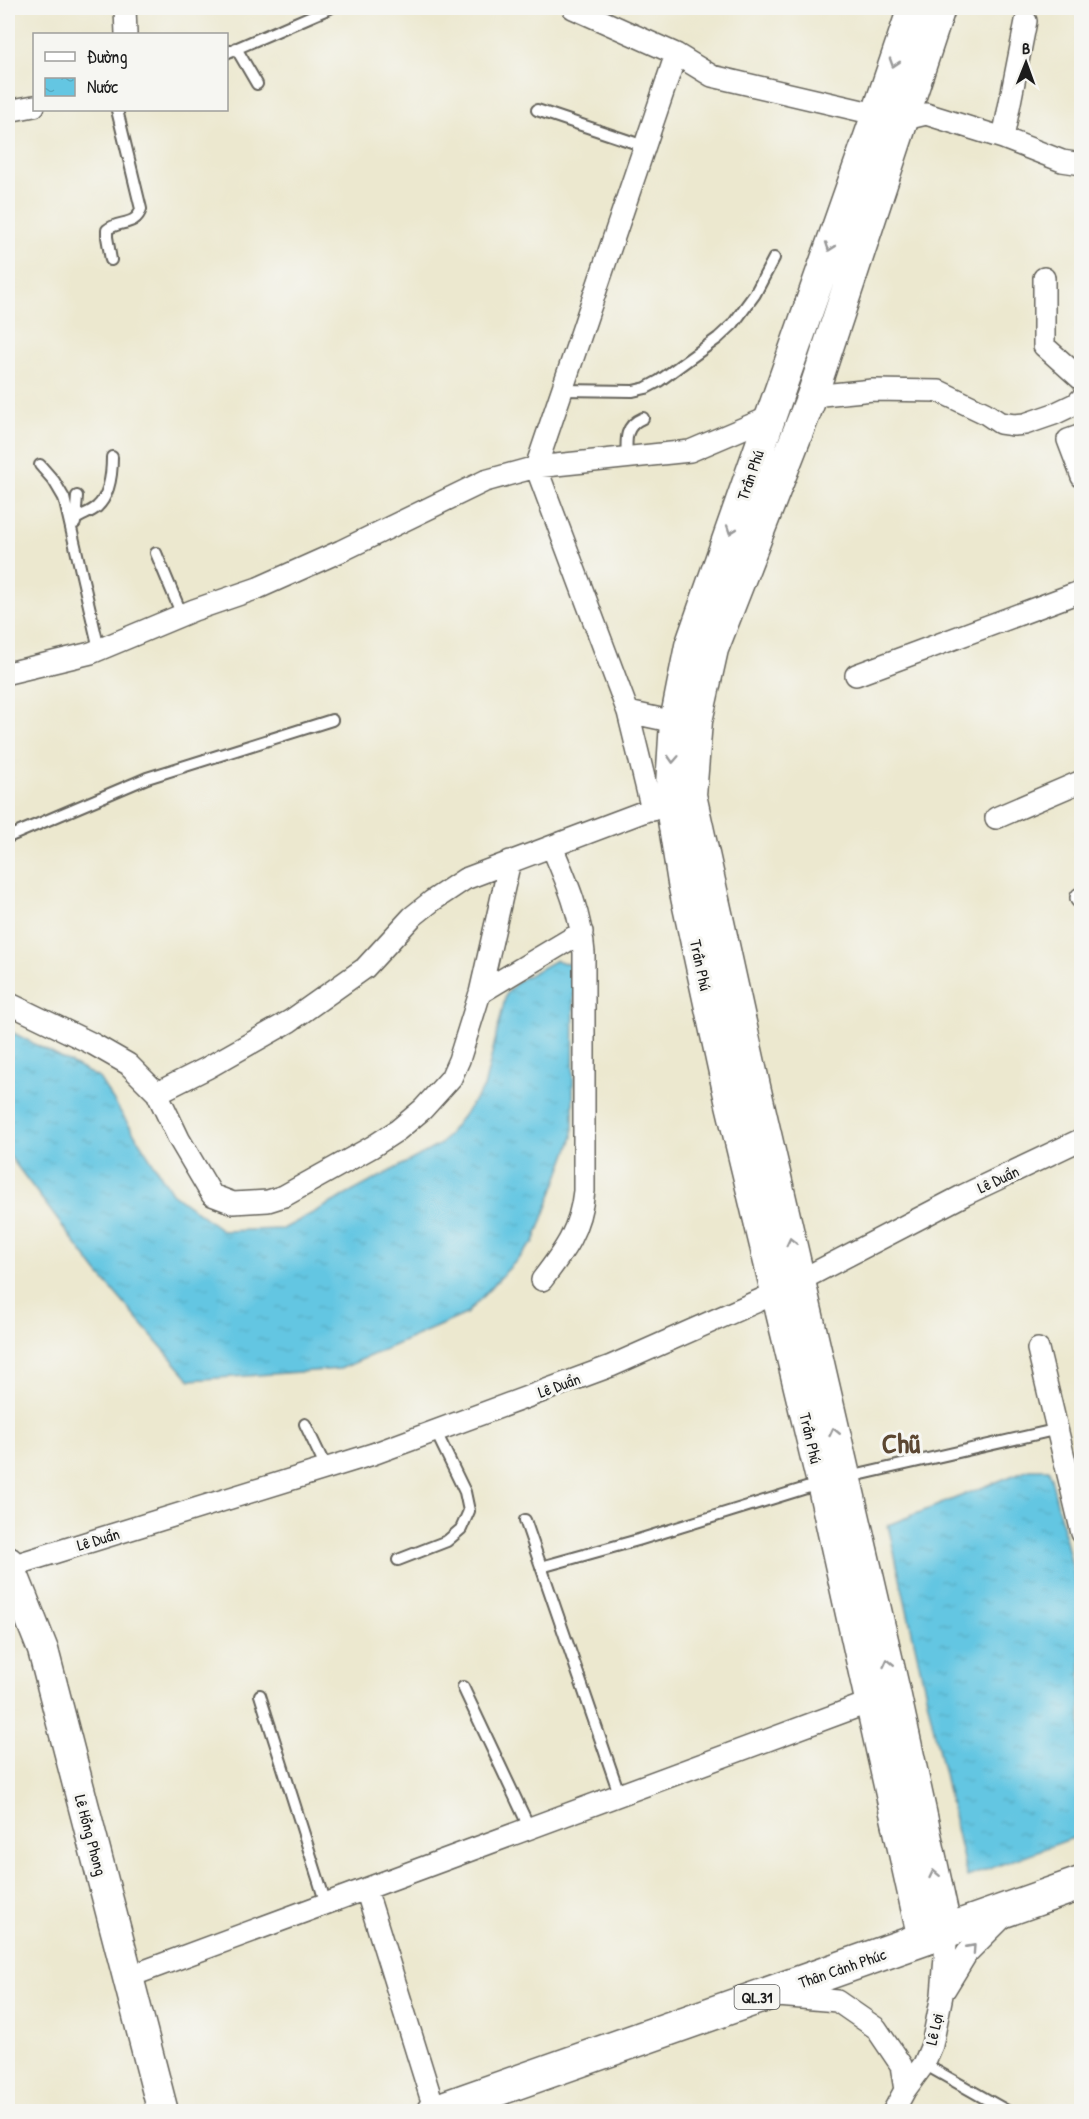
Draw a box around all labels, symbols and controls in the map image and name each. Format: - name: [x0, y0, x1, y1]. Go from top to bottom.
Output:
- legend: [33, 33, 228, 111]
- north arrow: [996, 33, 1056, 93]
- text: B: [1022, 37, 1031, 59]
- text: Đường: [87, 44, 128, 69]
- one-way arrow: [889, 57, 902, 68]
- text: Nước: [87, 74, 118, 99]
- one-way arrow: [825, 241, 838, 252]
- street label: Trần Phú: [731, 446, 769, 503]
- one-way arrow: [725, 524, 738, 535]
- one-way arrow: [666, 754, 679, 763]
- street label: Trần Phú: [685, 937, 717, 993]
- street label: Lê Duẩn: [974, 1160, 1022, 1198]
- one-way arrow: [785, 1237, 798, 1247]
- street label: Lê Duẩn: [535, 1367, 583, 1403]
- street label: Trần Phú: [794, 1410, 828, 1466]
- district label: Chũ: [882, 1424, 921, 1462]
- one-way arrow: [828, 1427, 841, 1437]
- street label: Lê Duẩn: [74, 1522, 122, 1556]
- one-way arrow: [882, 1658, 895, 1668]
- street label: Lê Hồng Phong: [70, 1792, 112, 1878]
- one-way arrow: [929, 1869, 942, 1879]
- street label: Thân Cảnh Phúc: [795, 1943, 889, 1993]
- one-way arrow: [965, 1945, 976, 1955]
- road number: QL.31: [734, 1985, 780, 2009]
- street label: Lê Lợi: [920, 2011, 948, 2047]

